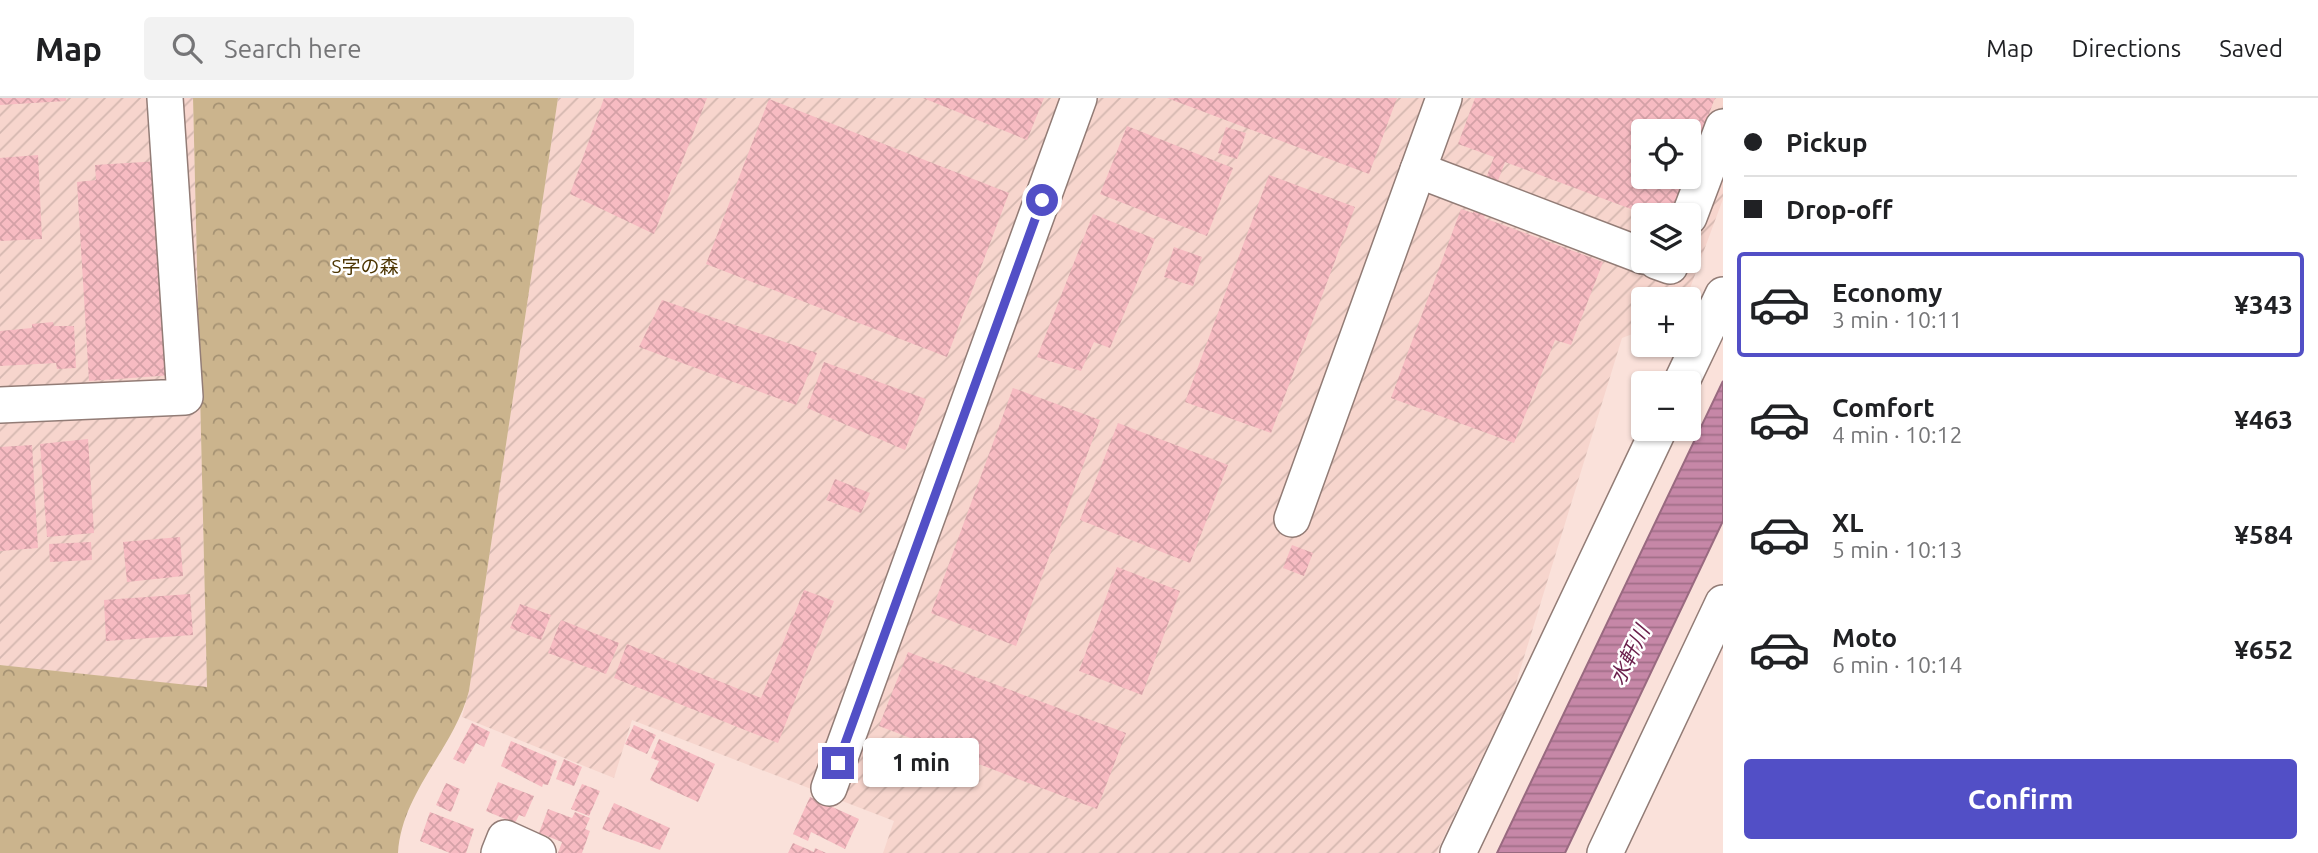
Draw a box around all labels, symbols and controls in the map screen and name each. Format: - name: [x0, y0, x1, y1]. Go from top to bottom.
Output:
- search box: [144, 17, 634, 80]
- icon: search: [168, 29, 206, 67]
- text: Map: [35, 30, 102, 67]
- text: Search here: [224, 34, 362, 63]
- text: Map: [1986, 35, 2033, 62]
- text: Directions: [2071, 35, 2181, 62]
- text: Saved: [2219, 35, 2283, 62]
- map controls: [1631, 119, 1701, 441]
- button: locate: [1631, 119, 1701, 189]
- text: Pickup: [1786, 128, 1868, 157]
- route start: [1026, 184, 1058, 216]
- text: Drop-off: [1786, 195, 1893, 224]
- button: layers: [1631, 203, 1701, 273]
- park label: S字の森: [332, 255, 398, 277]
- icon: car: [1748, 273, 1811, 336]
- text: Economy: [1832, 278, 1942, 307]
- button: +: [1631, 287, 1701, 357]
- text: ¥343: [2234, 290, 2293, 319]
- text: 3 min · 10:11: [1832, 307, 1963, 332]
- button: −: [1631, 371, 1701, 441]
- icon: car: [1748, 388, 1811, 451]
- text: Comfort: [1832, 393, 1935, 422]
- text: ¥463: [2234, 405, 2293, 434]
- text: 4 min · 10:12: [1832, 422, 1963, 447]
- icon: car: [1748, 503, 1811, 566]
- text: XL: [1832, 508, 1863, 537]
- text: ¥584: [2234, 520, 2293, 549]
- text: 5 min · 10:13: [1832, 537, 1963, 562]
- icon: car: [1748, 618, 1811, 681]
- water label: 水軒川: [1604, 620, 1654, 689]
- text: Moto: [1832, 623, 1897, 652]
- text: ¥652: [2234, 635, 2293, 664]
- text: 6 min · 10:14: [1832, 652, 1963, 677]
- callout: 1 min: [862, 738, 978, 788]
- route end: [822, 747, 854, 779]
- text: 1 min: [892, 750, 950, 775]
- button: Confirm: [1744, 759, 2297, 839]

